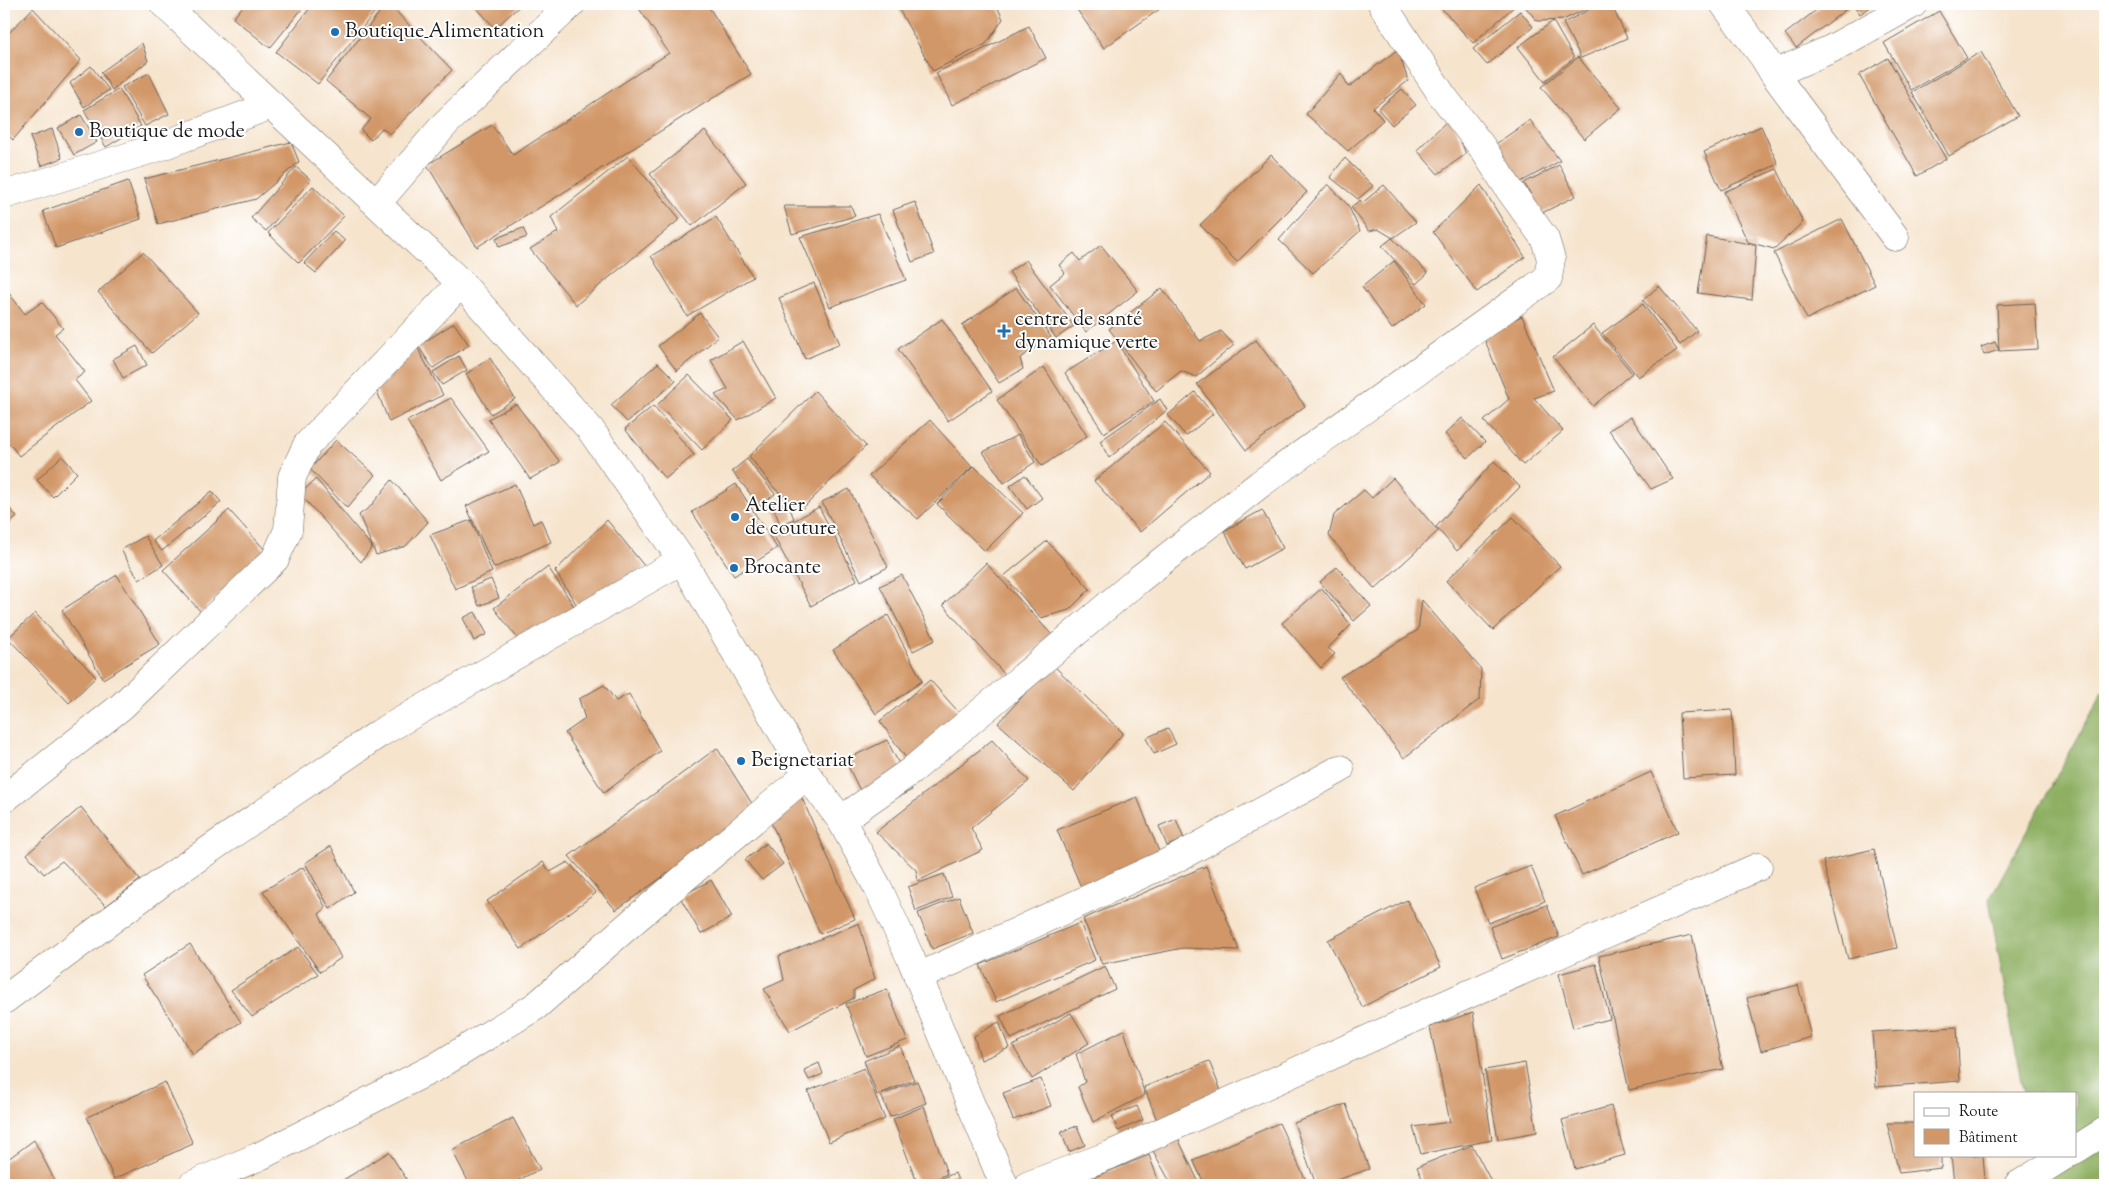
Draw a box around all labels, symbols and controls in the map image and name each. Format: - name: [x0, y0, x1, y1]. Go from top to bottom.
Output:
- place label: Boutique_Alimentation: [345, 18, 545, 47]
- marker: Boutique_Alimentation: [329, 26, 341, 38]
- place label: Boutique de mode: [89, 118, 245, 147]
- marker: Boutique de mode: [73, 126, 85, 138]
- place label: centre de santé dynamique verte: [1015, 306, 1158, 358]
- marker: centre de santé dynamique verte: [997, 324, 1011, 338]
- place label: Atelier de couture: [745, 492, 836, 544]
- marker: Atelier de couture: [729, 511, 741, 523]
- place label: Brocante: [744, 554, 821, 583]
- marker: Brocante: [728, 562, 740, 574]
- place label: Beignetariat: [751, 747, 854, 776]
- marker: Beignetariat: [735, 755, 747, 767]
- legend: [1914, 1092, 2076, 1156]
- text: Route: [1959, 1102, 1998, 1123]
- text: Bâtiment: [1959, 1128, 2018, 1149]

